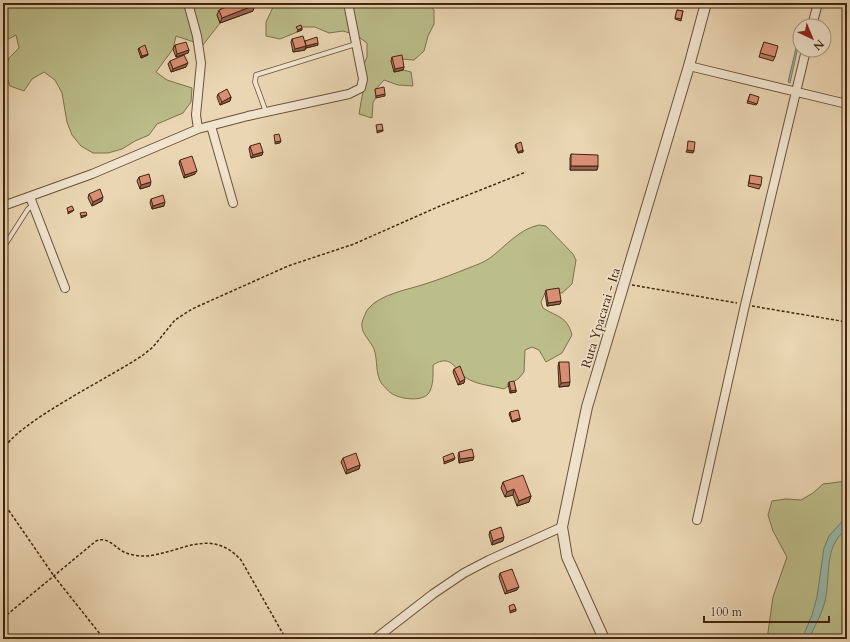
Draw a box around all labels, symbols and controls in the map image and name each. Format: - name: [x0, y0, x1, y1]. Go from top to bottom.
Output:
- north arrow: [792, 18, 832, 58]
- text: N: [810, 36, 827, 54]
- street label: Ruta Ypacarai - Ita: [577, 265, 625, 370]
- scale bar: [704, 598, 829, 624]
- text: 100 m: [710, 604, 743, 620]

